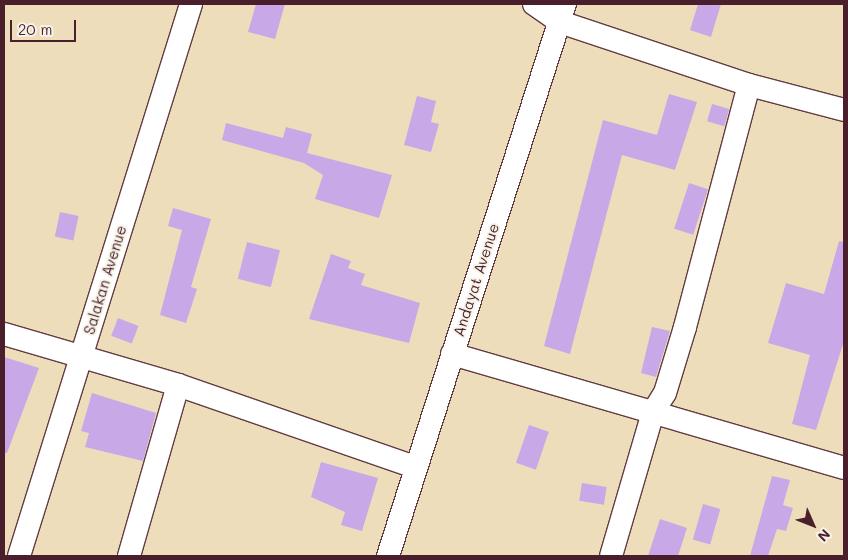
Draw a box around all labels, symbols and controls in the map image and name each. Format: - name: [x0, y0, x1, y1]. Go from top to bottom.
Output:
- scale bar: [12, 10, 79, 42]
- text: 20 m: [18, 19, 52, 39]
- street label: Andayat Avenue: [449, 221, 503, 339]
- street label: Salakan Avenue: [80, 223, 130, 337]
- north arrow: [788, 500, 838, 550]
- text: N: [814, 525, 835, 546]

